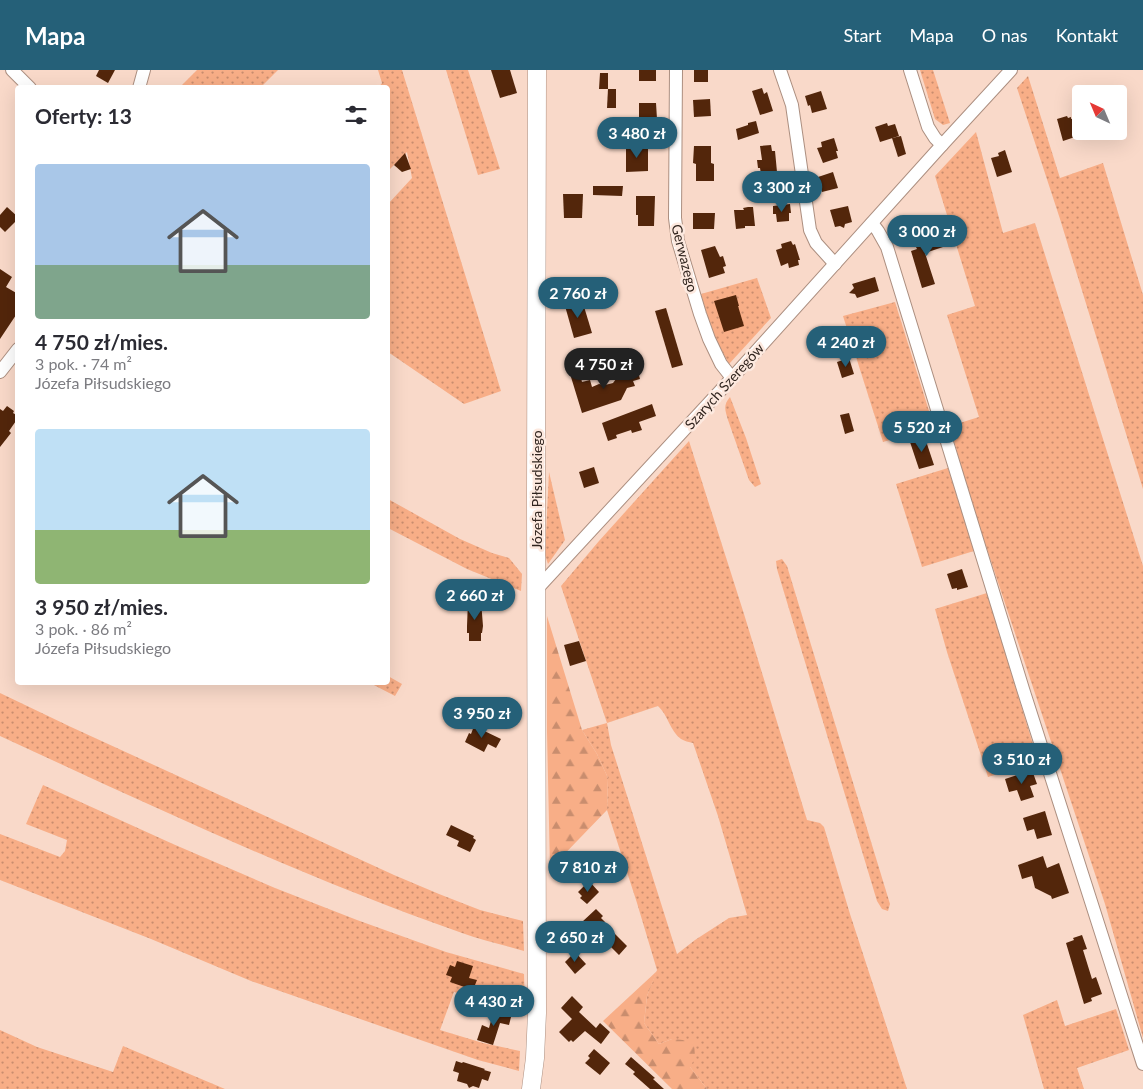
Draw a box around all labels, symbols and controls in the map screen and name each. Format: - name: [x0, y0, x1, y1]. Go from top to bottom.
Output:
- text: Mapa: [25, 21, 85, 50]
- text: Start: [844, 24, 881, 46]
- text: Mapa: [909, 24, 954, 46]
- text: O nas: [982, 24, 1028, 46]
- text: Kontakt: [1056, 24, 1118, 46]
- north arrow: [1072, 85, 1128, 140]
- map controls: [1072, 85, 1127, 140]
- icon: filters: [342, 101, 370, 129]
- text: Oferty: 13: [35, 103, 132, 128]
- pin: 3 480 zł: [585, 116, 689, 159]
- text: 3 480 zł: [608, 123, 666, 142]
- pin: 3 300 zł: [730, 170, 834, 213]
- text: 3 300 zł: [753, 177, 811, 196]
- icon: home: [158, 196, 248, 286]
- pin: 3 000 zł: [875, 214, 979, 257]
- text: 3 000 zł: [898, 221, 956, 240]
- street label: Gerwazego: [668, 222, 702, 294]
- pin: 2 760 zł: [526, 276, 630, 319]
- text: 2 760 zł: [549, 283, 607, 302]
- pin: 4 240 zł: [794, 326, 898, 368]
- text: 4 750 zł/mies.: [35, 329, 168, 354]
- text: 4 240 zł: [817, 332, 875, 351]
- street label: Szarych Szeregów: [681, 339, 767, 433]
- pin: 4 750 zł: [552, 348, 656, 390]
- text: 3 pok. · 74 m²: [35, 354, 132, 373]
- text: 4 750 zł: [575, 354, 633, 373]
- text: Józefa Piłsudskiego: [35, 373, 171, 392]
- pin: 5 520 zł: [870, 410, 974, 453]
- text: 5 520 zł: [893, 417, 951, 436]
- street label: Józefa Piłsudskiego: [528, 430, 545, 550]
- icon: home: [158, 461, 248, 551]
- pin: 2 660 zł: [423, 578, 527, 621]
- text: 2 660 zł: [446, 585, 504, 604]
- text: 3 950 zł/mies.: [35, 594, 168, 619]
- text: 3 pok. · 86 m²: [35, 619, 132, 638]
- text: Józefa Piłsudskiego: [35, 638, 171, 657]
- pin: 3 950 zł: [430, 696, 534, 739]
- text: 3 950 zł: [453, 703, 511, 722]
- pin: 3 510 zł: [970, 742, 1074, 785]
- text: 3 510 zł: [993, 749, 1051, 768]
- pin: 7 810 zł: [536, 850, 640, 893]
- text: 7 810 zł: [559, 857, 617, 876]
- pin: 2 650 zł: [523, 920, 627, 963]
- text: 2 650 zł: [546, 927, 604, 946]
- pin: 4 430 zł: [442, 984, 546, 1027]
- text: 4 430 zł: [465, 991, 523, 1010]

